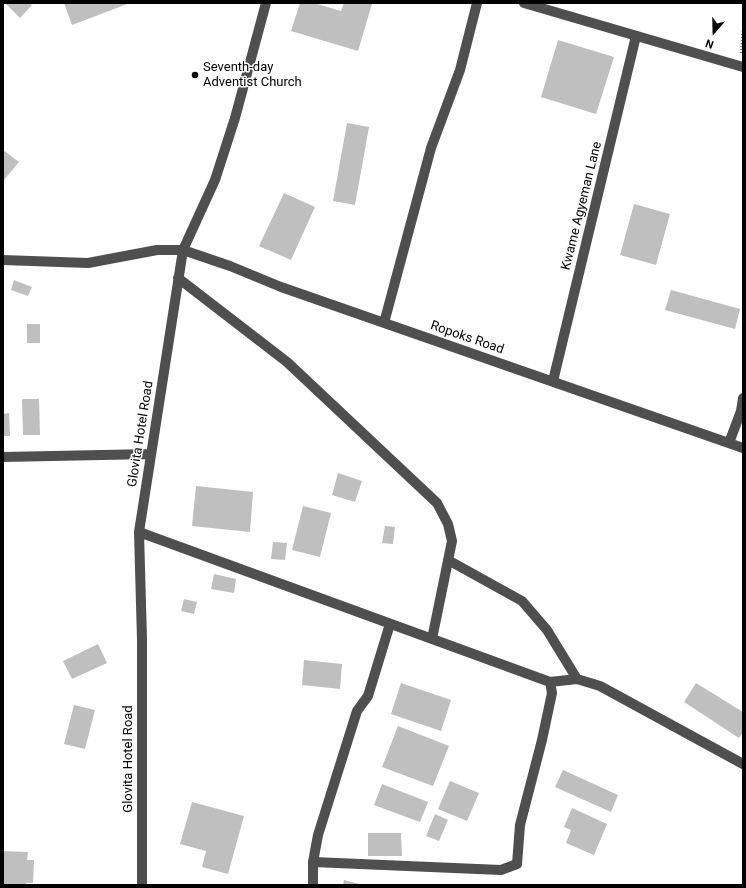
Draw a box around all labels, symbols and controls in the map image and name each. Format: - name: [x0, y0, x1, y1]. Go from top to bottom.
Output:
- north arrow: [694, 12, 734, 52]
- text: N: [704, 36, 716, 51]
- place label: Seventh-day Adventist Church: [203, 60, 302, 91]
- marker: Seventh-day Adventist Church: [190, 70, 200, 80]
- street label: Kwame Agyeman Lane: [558, 140, 606, 272]
- street label: Ropoks Road: [428, 318, 506, 358]
- street label: Glovita Hotel Road: [125, 380, 157, 488]
- street label: Glovita Hotel Road: [121, 705, 137, 813]

